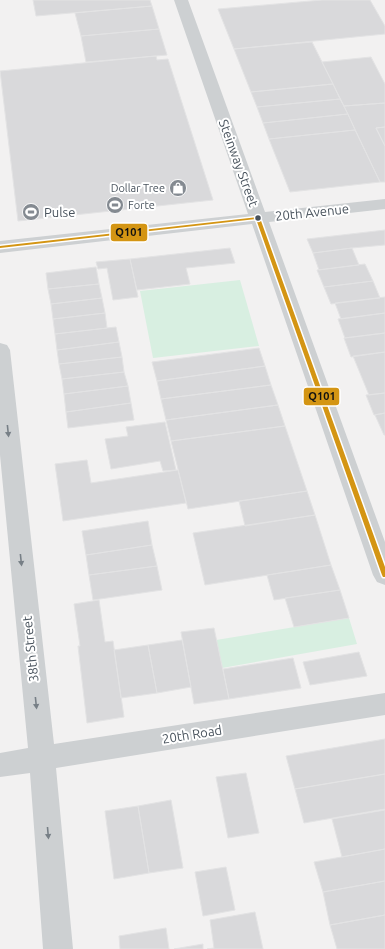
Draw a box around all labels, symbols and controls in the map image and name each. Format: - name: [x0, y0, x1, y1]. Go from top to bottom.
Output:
- street label: Steinway Street: [217, 117, 261, 209]
- shop icon: Dollar Tree: [168, 178, 188, 198]
- place label: Dollar Tree: [111, 182, 165, 194]
- sports icon: Forte: [105, 195, 125, 215]
- place label: Forte: [128, 199, 155, 211]
- street label: 20th Avenue: [274, 201, 350, 223]
- sports icon: Pulse: [21, 202, 41, 222]
- place label: Pulse: [44, 205, 75, 219]
- unlabelled marker: [253, 213, 263, 223]
- line badge: Q101: [110, 223, 148, 242]
- text: Q101: [115, 226, 143, 238]
- line badge: Q101: [303, 387, 340, 406]
- text: Q101: [308, 390, 336, 402]
- one-way arrow: [5, 424, 11, 437]
- one-way arrow: [18, 554, 24, 566]
- street label: 38th Street: [20, 615, 40, 683]
- one-way arrow: [32, 697, 39, 709]
- street label: 20th Road: [161, 722, 223, 746]
- one-way arrow: [44, 827, 51, 839]

